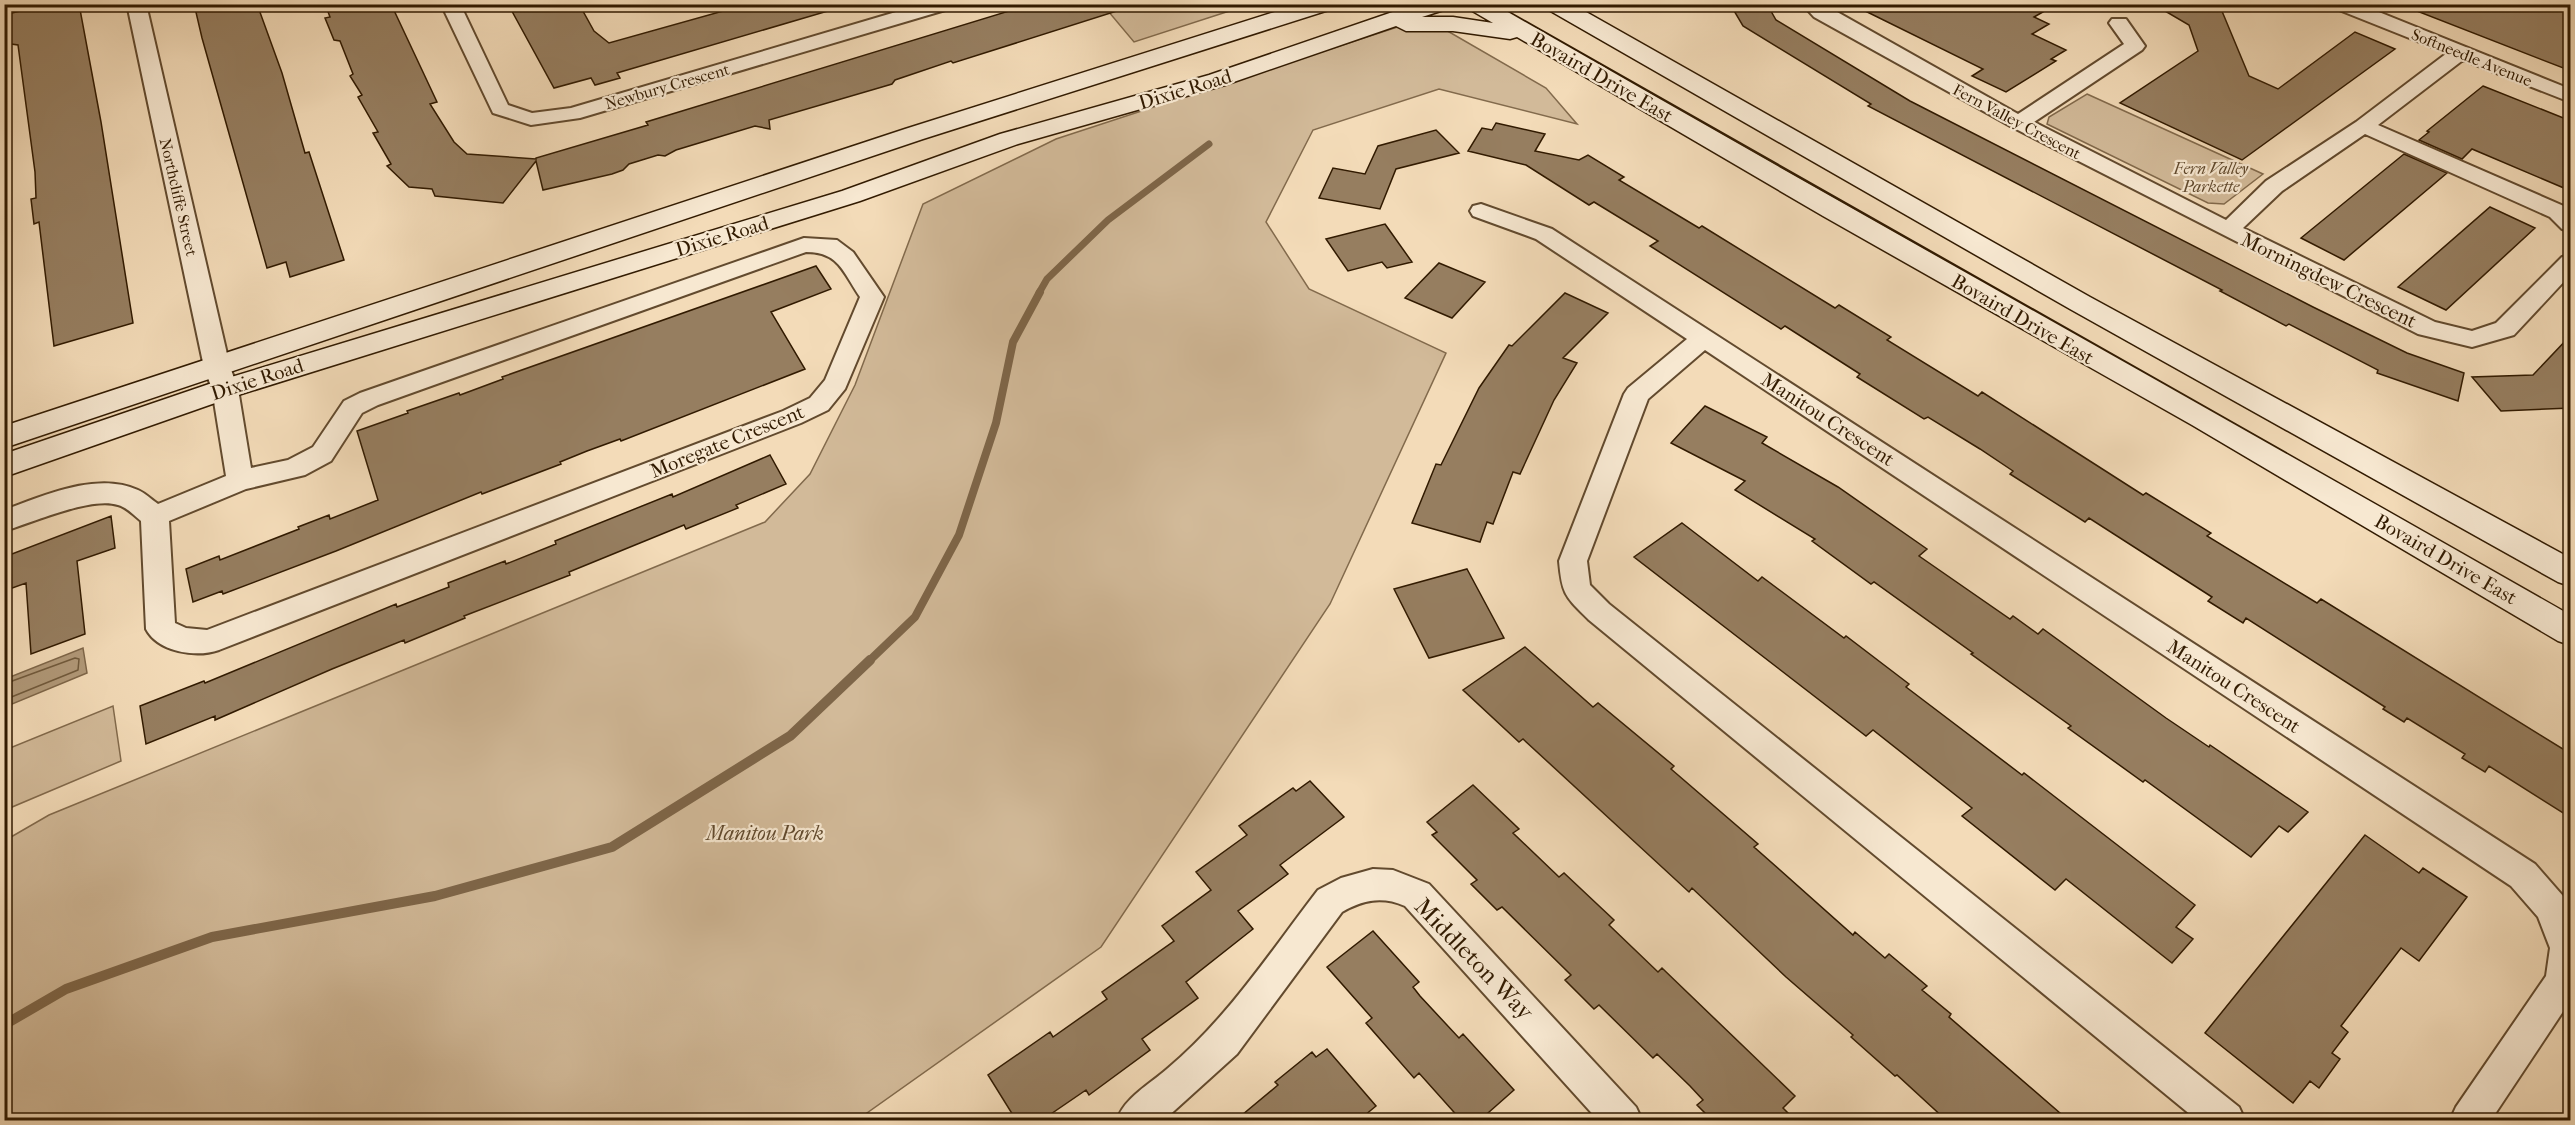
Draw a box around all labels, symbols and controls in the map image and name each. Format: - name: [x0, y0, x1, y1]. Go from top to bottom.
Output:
- street label: Softneedle Avenue: [2409, 25, 2535, 90]
- street label: Bovaird Drive East: [1527, 27, 1677, 127]
- street label: Newbury Crescent: [603, 60, 732, 113]
- street label: Dixie Road: [1136, 64, 1235, 115]
- street label: Fern Valley Crescent: [1950, 80, 2084, 163]
- street label: Northcliffe Street: [156, 136, 201, 258]
- park label: Fern Valley Parkette: [2173, 159, 2249, 196]
- street label: Dixie Road: [673, 211, 772, 262]
- street label: Morningdew Crescent: [2237, 228, 2420, 333]
- street label: Bovaird Drive East: [1948, 269, 2098, 369]
- street label: Dixie Road: [208, 353, 307, 405]
- street label: Manitou Crescent: [1757, 368, 1899, 471]
- street label: Moregate Crescent: [647, 400, 808, 483]
- street label: Bovaird Drive East: [2371, 509, 2521, 609]
- street label: Manitou Crescent: [2163, 635, 2305, 738]
- park label: Manitou Park: [704, 822, 824, 845]
- street label: Middleton Way: [1409, 892, 1540, 1027]

